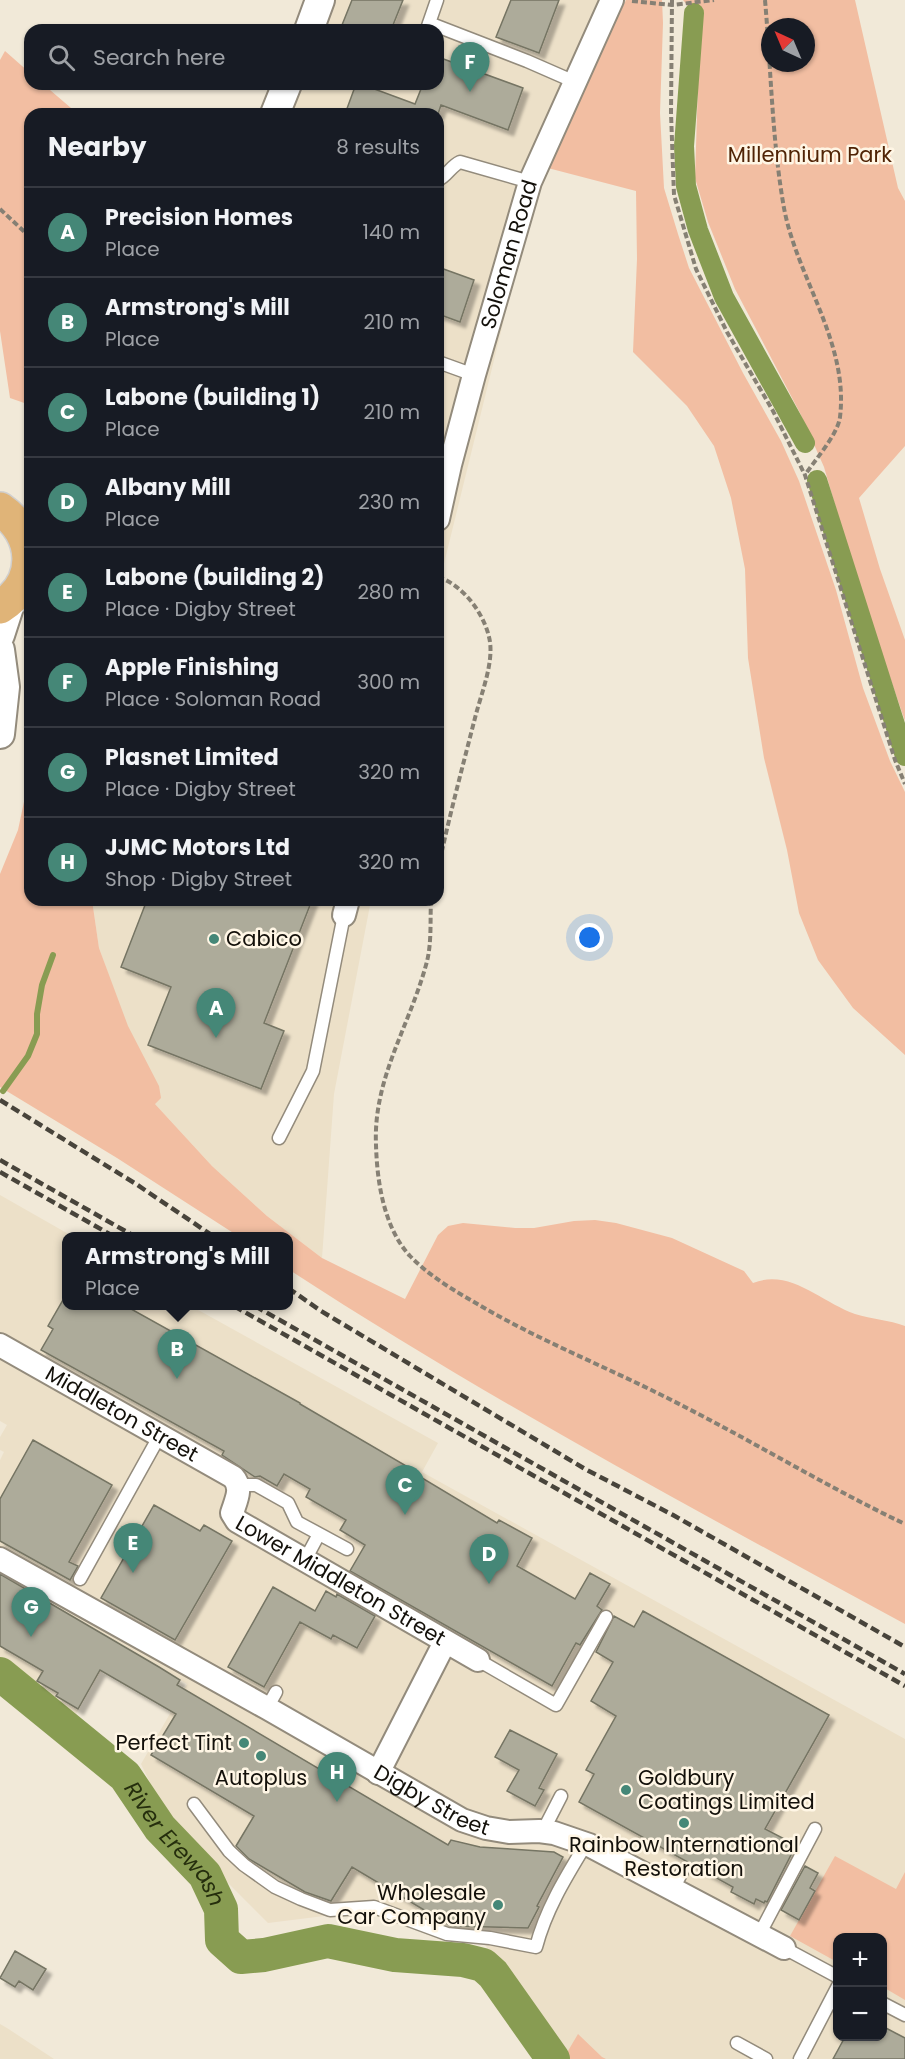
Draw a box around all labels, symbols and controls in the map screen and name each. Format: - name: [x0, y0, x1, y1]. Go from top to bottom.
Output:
- north arrow: [761, 18, 815, 72]
- search box: [24, 24, 444, 90]
- icon: search: [45, 41, 78, 74]
- text: Search here: [93, 42, 226, 73]
- pin: F: [450, 42, 490, 92]
- text: Nearby: [48, 129, 146, 165]
- text: 8 results: [336, 133, 420, 161]
- park label: Millennium Park: [728, 140, 892, 169]
- street label: Soloman Road: [473, 176, 544, 332]
- text: Precision Homes: [105, 202, 293, 233]
- text: A: [60, 218, 75, 246]
- text: 140 m: [363, 218, 420, 246]
- text: Place: [105, 235, 160, 263]
- text: Armstrong's Mill: [105, 292, 290, 323]
- text: B: [61, 308, 74, 336]
- text: 210 m: [364, 308, 420, 336]
- text: Place: [105, 325, 160, 353]
- text: Labone (building 1): [105, 382, 320, 413]
- text: C: [60, 398, 75, 426]
- text: 210 m: [364, 398, 420, 426]
- text: Place: [105, 415, 160, 443]
- text: Albany Mill: [105, 472, 231, 503]
- text: D: [60, 488, 75, 516]
- text: 230 m: [358, 488, 420, 516]
- text: Place: [105, 505, 160, 533]
- text: Labone (building 2): [105, 562, 325, 593]
- text: E: [62, 578, 73, 606]
- text: 280 m: [357, 578, 420, 606]
- text: Place · Digby Street: [105, 595, 296, 623]
- text: Apple Finishing: [105, 652, 279, 683]
- text: F: [62, 668, 73, 696]
- text: 300 m: [357, 668, 420, 696]
- text: Place · Soloman Road: [105, 685, 321, 713]
- text: Plasnet Limited: [105, 742, 279, 773]
- text: G: [60, 758, 75, 786]
- text: 320 m: [358, 758, 420, 786]
- text: Place · Digby Street: [105, 775, 296, 803]
- text: JJMC Motors Ltd: [105, 832, 290, 863]
- text: H: [60, 848, 75, 876]
- text: 320 m: [358, 848, 420, 876]
- text: Shop · Digby Street: [105, 865, 292, 893]
- your location: [575, 923, 604, 952]
- place label: Cabico: [226, 924, 302, 953]
- marker: Cabico: [207, 932, 221, 946]
- pin: A: [196, 988, 236, 1038]
- popup: [62, 1232, 293, 1310]
- text: Armstrong's Mill: [85, 1241, 270, 1272]
- text: Place: [85, 1274, 140, 1302]
- pin: B: [158, 1330, 196, 1379]
- street label: Middleton Street: [40, 1359, 204, 1468]
- pin: C: [386, 1466, 424, 1515]
- street label: Lower Middleton Street: [231, 1508, 451, 1652]
- pin: E: [114, 1524, 152, 1573]
- pin: D: [470, 1534, 508, 1584]
- pin: G: [12, 1588, 51, 1637]
- place label: Perfect Tint: [115, 1728, 232, 1757]
- marker: Perfect Tint: [237, 1736, 251, 1750]
- marker: Autoplus: [254, 1749, 268, 1763]
- pin: H: [318, 1752, 356, 1802]
- street label: Digby Street: [369, 1758, 493, 1842]
- place label: Autoplus: [215, 1763, 307, 1792]
- place label: Goldbury Coatings Limited: [638, 1763, 815, 1816]
- water label: River Erewash: [117, 1775, 232, 1911]
- marker: Goldbury Coatings Limited: [619, 1783, 633, 1797]
- marker: Rainbow International Restoration: [677, 1816, 691, 1830]
- place label: Rainbow International Restoration: [569, 1830, 799, 1883]
- place label: Wholesale Car Company: [337, 1878, 486, 1931]
- marker: Wholesale Car Company: [491, 1898, 505, 1912]
- map controls: [833, 1933, 887, 2041]
- button: +: [833, 1933, 887, 1987]
- button: −: [833, 1987, 887, 2041]

